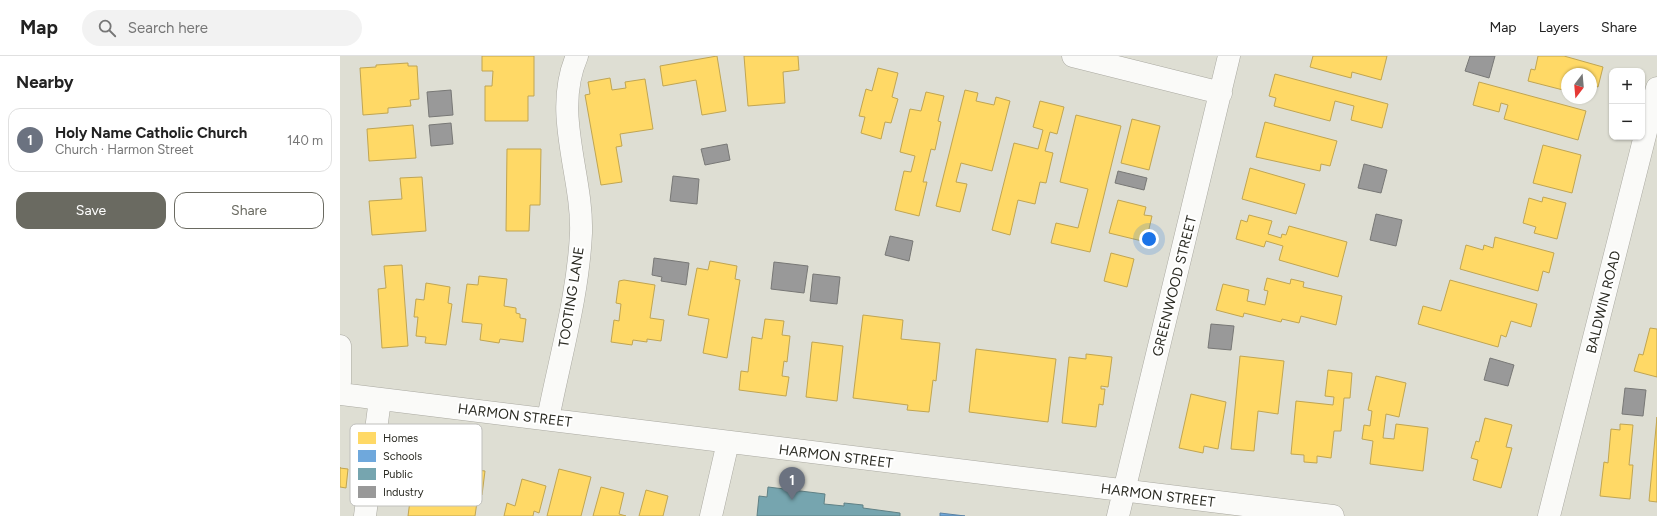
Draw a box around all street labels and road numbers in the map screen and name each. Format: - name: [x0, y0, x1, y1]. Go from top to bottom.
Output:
- street label: GREENWOOD STREET: [1149, 214, 1200, 358]
- street label: TOOTING LANE: [555, 246, 588, 349]
- street label: BALDWIN ROAD: [1583, 249, 1624, 355]
- street label: HARMON STREET: [457, 400, 573, 431]
- street label: HARMON STREET: [778, 441, 894, 472]
- street label: HARMON STREET: [1100, 480, 1216, 511]

